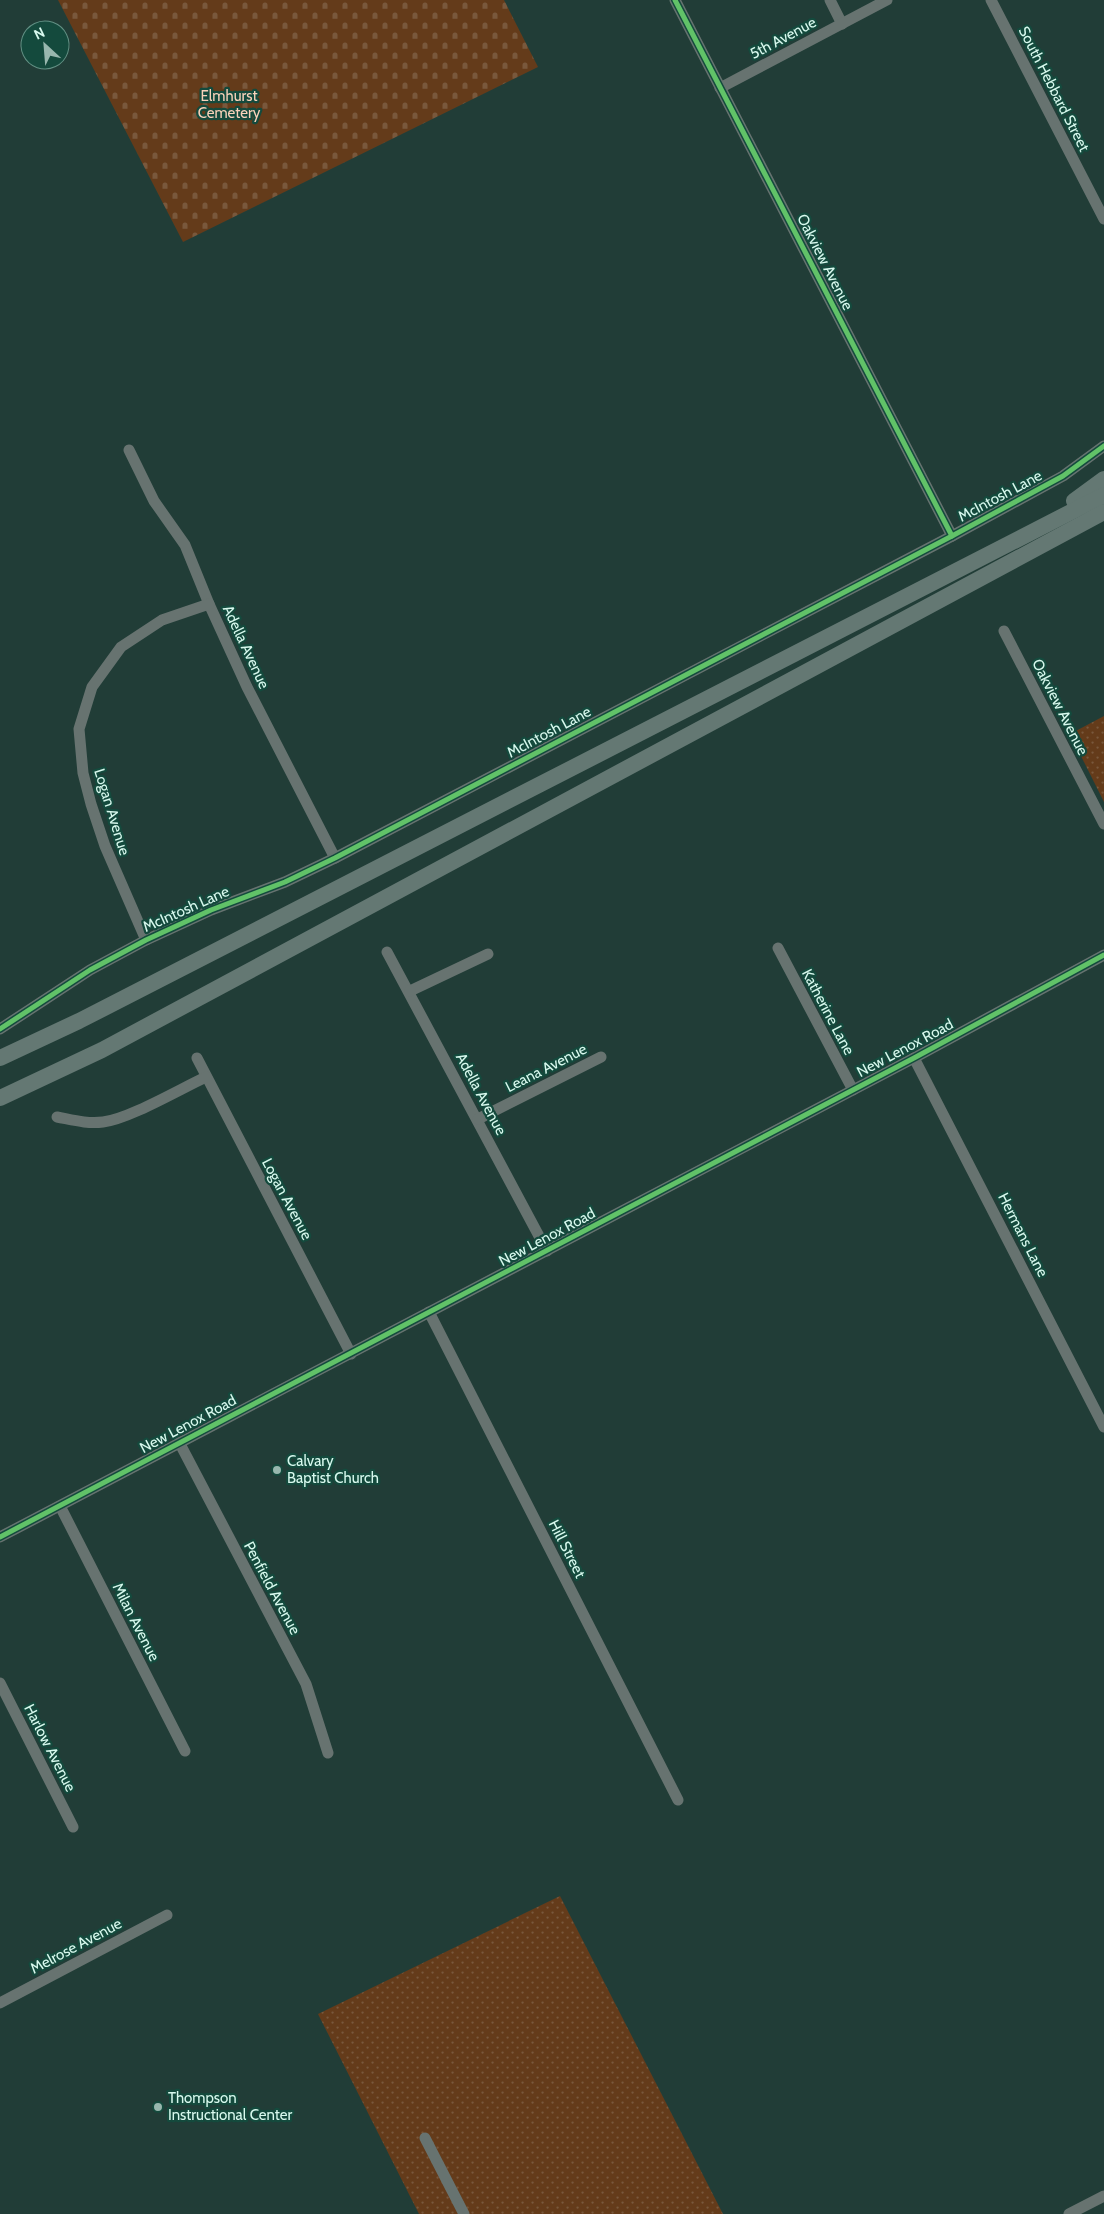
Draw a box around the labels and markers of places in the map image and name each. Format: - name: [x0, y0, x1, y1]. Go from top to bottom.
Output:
- place label: Calvary Baptist Church: [287, 1452, 379, 1487]
- marker: Calvary Baptist Church: [271, 1464, 283, 1476]
- place label: Thompson Instructional Center: [168, 2089, 292, 2124]
- marker: Thompson Instructional Center: [152, 2101, 164, 2113]

